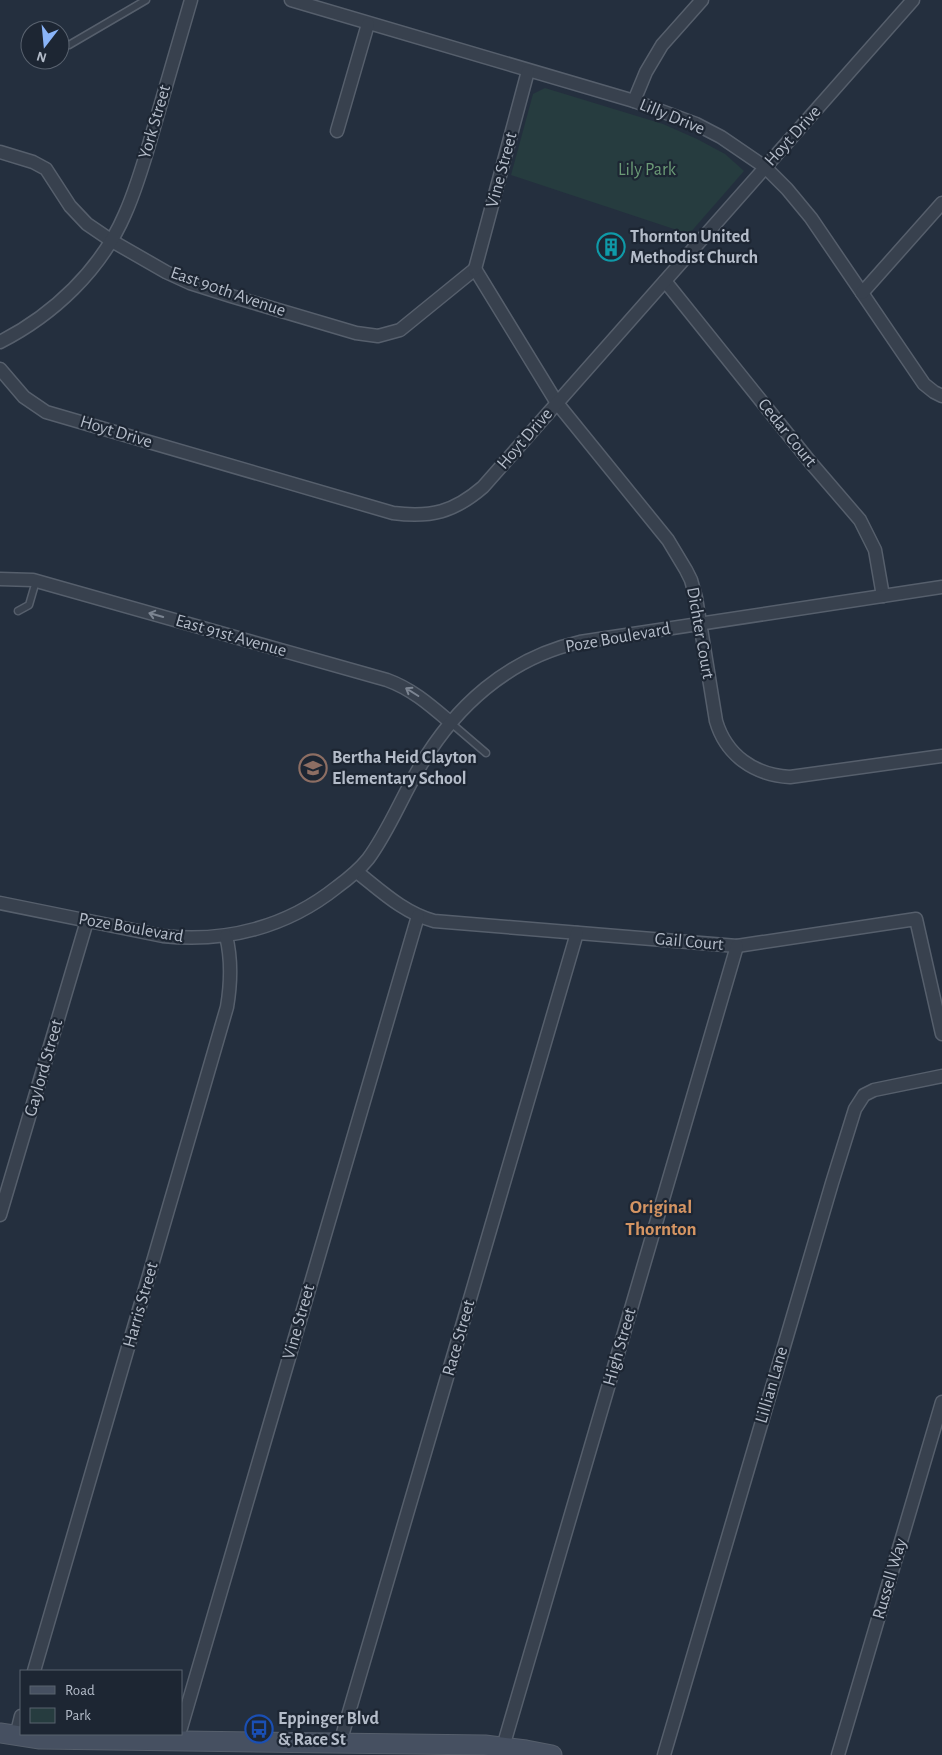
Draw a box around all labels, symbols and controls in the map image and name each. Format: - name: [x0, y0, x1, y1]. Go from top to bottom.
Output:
- north arrow: [20, 20, 70, 70]
- text: N: [35, 48, 48, 65]
- street label: York Street: [136, 83, 174, 161]
- street label: Lilly Drive: [637, 96, 707, 138]
- street label: Hoyt Drive: [761, 102, 825, 170]
- street label: Vine Street: [483, 130, 521, 210]
- park label: Lily Park: [618, 161, 677, 179]
- place label: Thornton United Methodist Church: [630, 228, 758, 267]
- building icon: Thornton United Methodist Church: [596, 232, 626, 262]
- street label: East 90th Avenue: [168, 264, 288, 320]
- street label: Cedar Court: [754, 395, 820, 471]
- street label: Hoyt Drive: [494, 405, 556, 473]
- street label: Hoyt Drive: [78, 413, 154, 451]
- street label: Dichter Court: [683, 586, 717, 681]
- one-way arrow: [149, 610, 165, 620]
- street label: East 91st Avenue: [173, 612, 289, 660]
- street label: Poze Boulevard: [564, 620, 672, 656]
- one-way arrow: [405, 686, 419, 697]
- place label: Bertha Heid Clayton Elementary School: [332, 749, 477, 788]
- school or university icon: Bertha Heid Clayton Elementary School: [298, 753, 328, 783]
- street label: Poze Boulevard: [77, 910, 185, 946]
- street label: Gail Court: [654, 930, 724, 954]
- street label: Gaylord Street: [22, 1017, 66, 1119]
- district label: Original Thornton: [625, 1198, 697, 1239]
- street label: Harris Street: [120, 1260, 162, 1350]
- street label: Vine Street: [280, 1282, 318, 1362]
- street label: Race Street: [440, 1298, 479, 1378]
- street label: High Street: [600, 1306, 640, 1388]
- street label: Lillian Lane: [753, 1345, 791, 1425]
- street label: Russell Way: [870, 1536, 910, 1621]
- legend: [20, 1670, 182, 1735]
- text: Road: [65, 1683, 95, 1698]
- text: Park: [65, 1708, 91, 1723]
- place label: Eppinger Blvd & Race St: [278, 1710, 379, 1749]
- bus stop icon: Eppinger Blvd & Race St: [244, 1714, 274, 1744]

